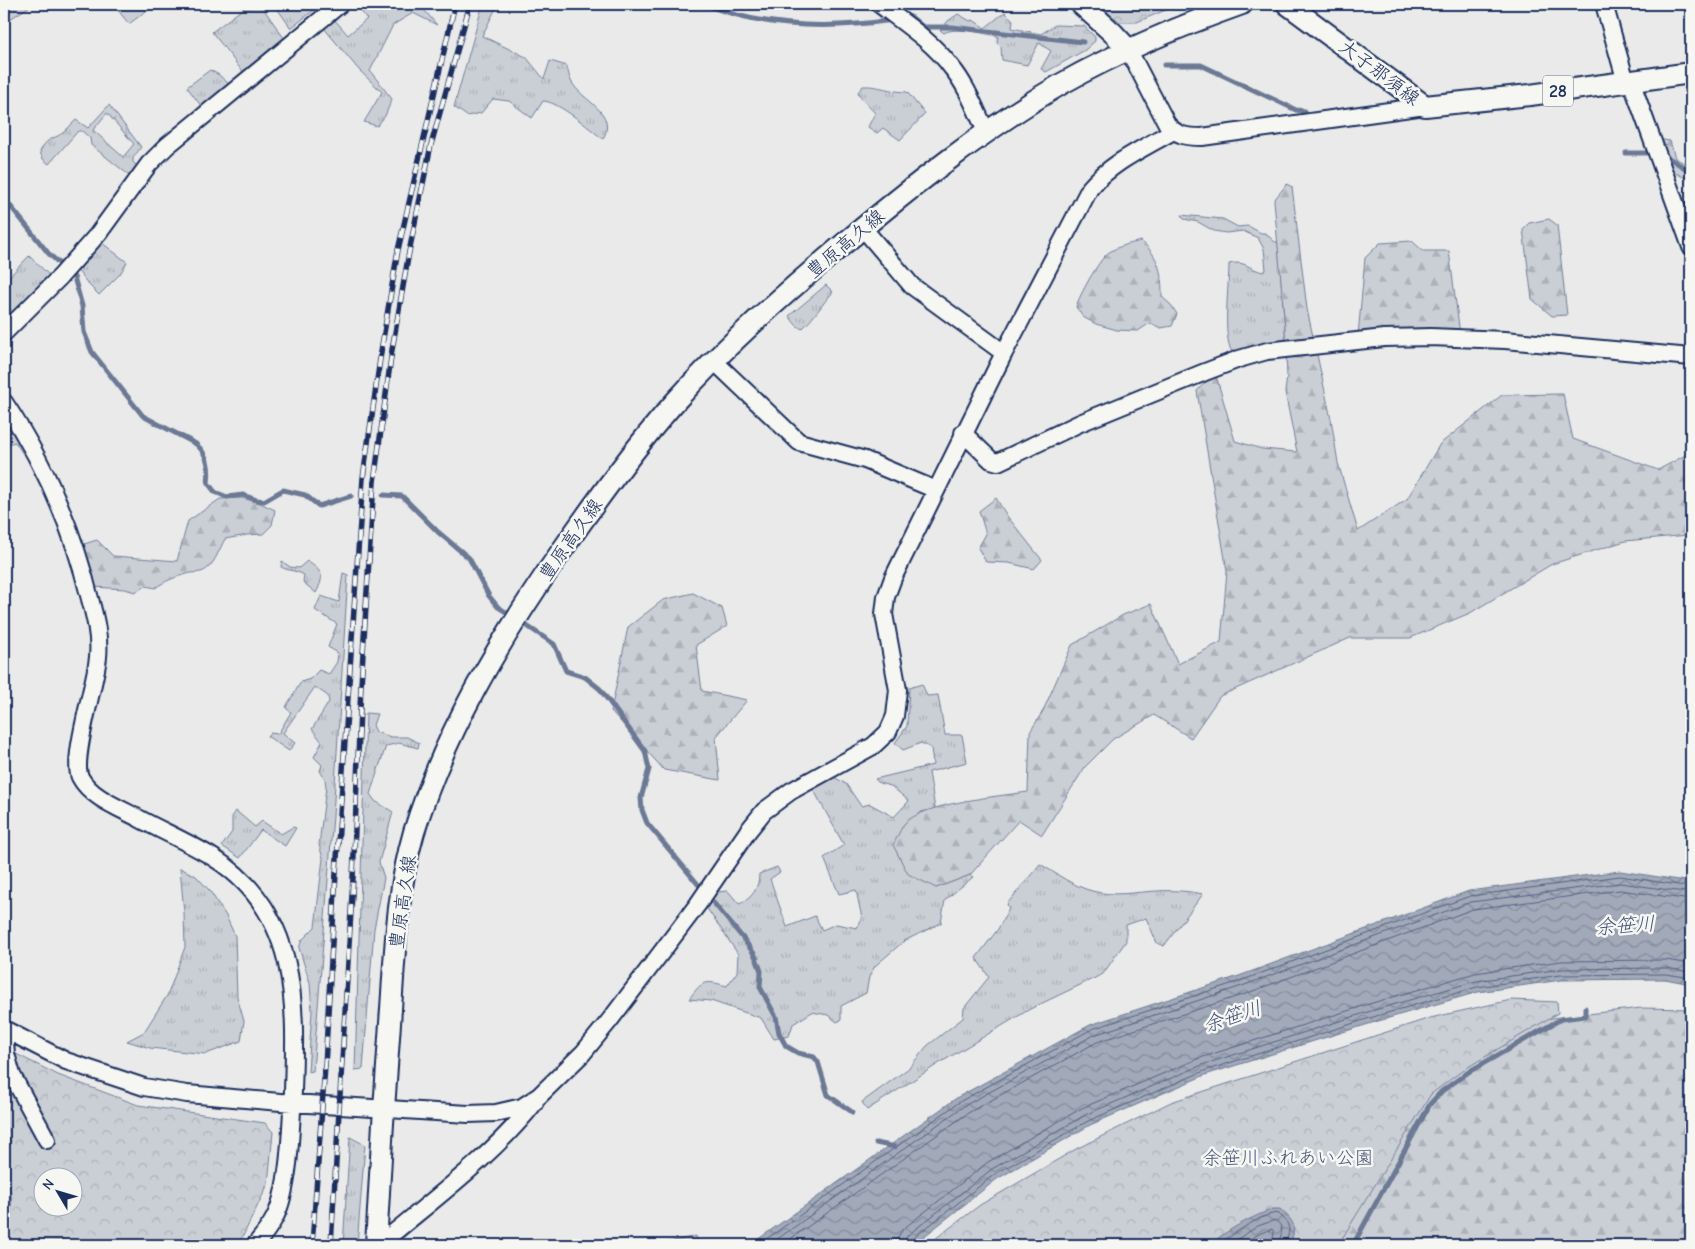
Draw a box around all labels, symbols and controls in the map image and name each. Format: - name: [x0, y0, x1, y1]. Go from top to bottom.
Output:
- street label: 大子那須線: [1335, 35, 1424, 110]
- road number: 28: [1543, 76, 1573, 106]
- street label: 豊原高久線: [802, 205, 889, 283]
- street label: 豊原高久線: [535, 494, 607, 585]
- street label: 豊原高久線: [385, 854, 420, 951]
- water label: 余笹川: [1594, 912, 1656, 939]
- water label: 余笹川: [1200, 996, 1264, 1037]
- park label: 余笹川ふれあい公園: [1202, 1147, 1374, 1169]
- north arrow: [32, 1166, 82, 1216]
- text: N: [39, 1175, 58, 1193]

